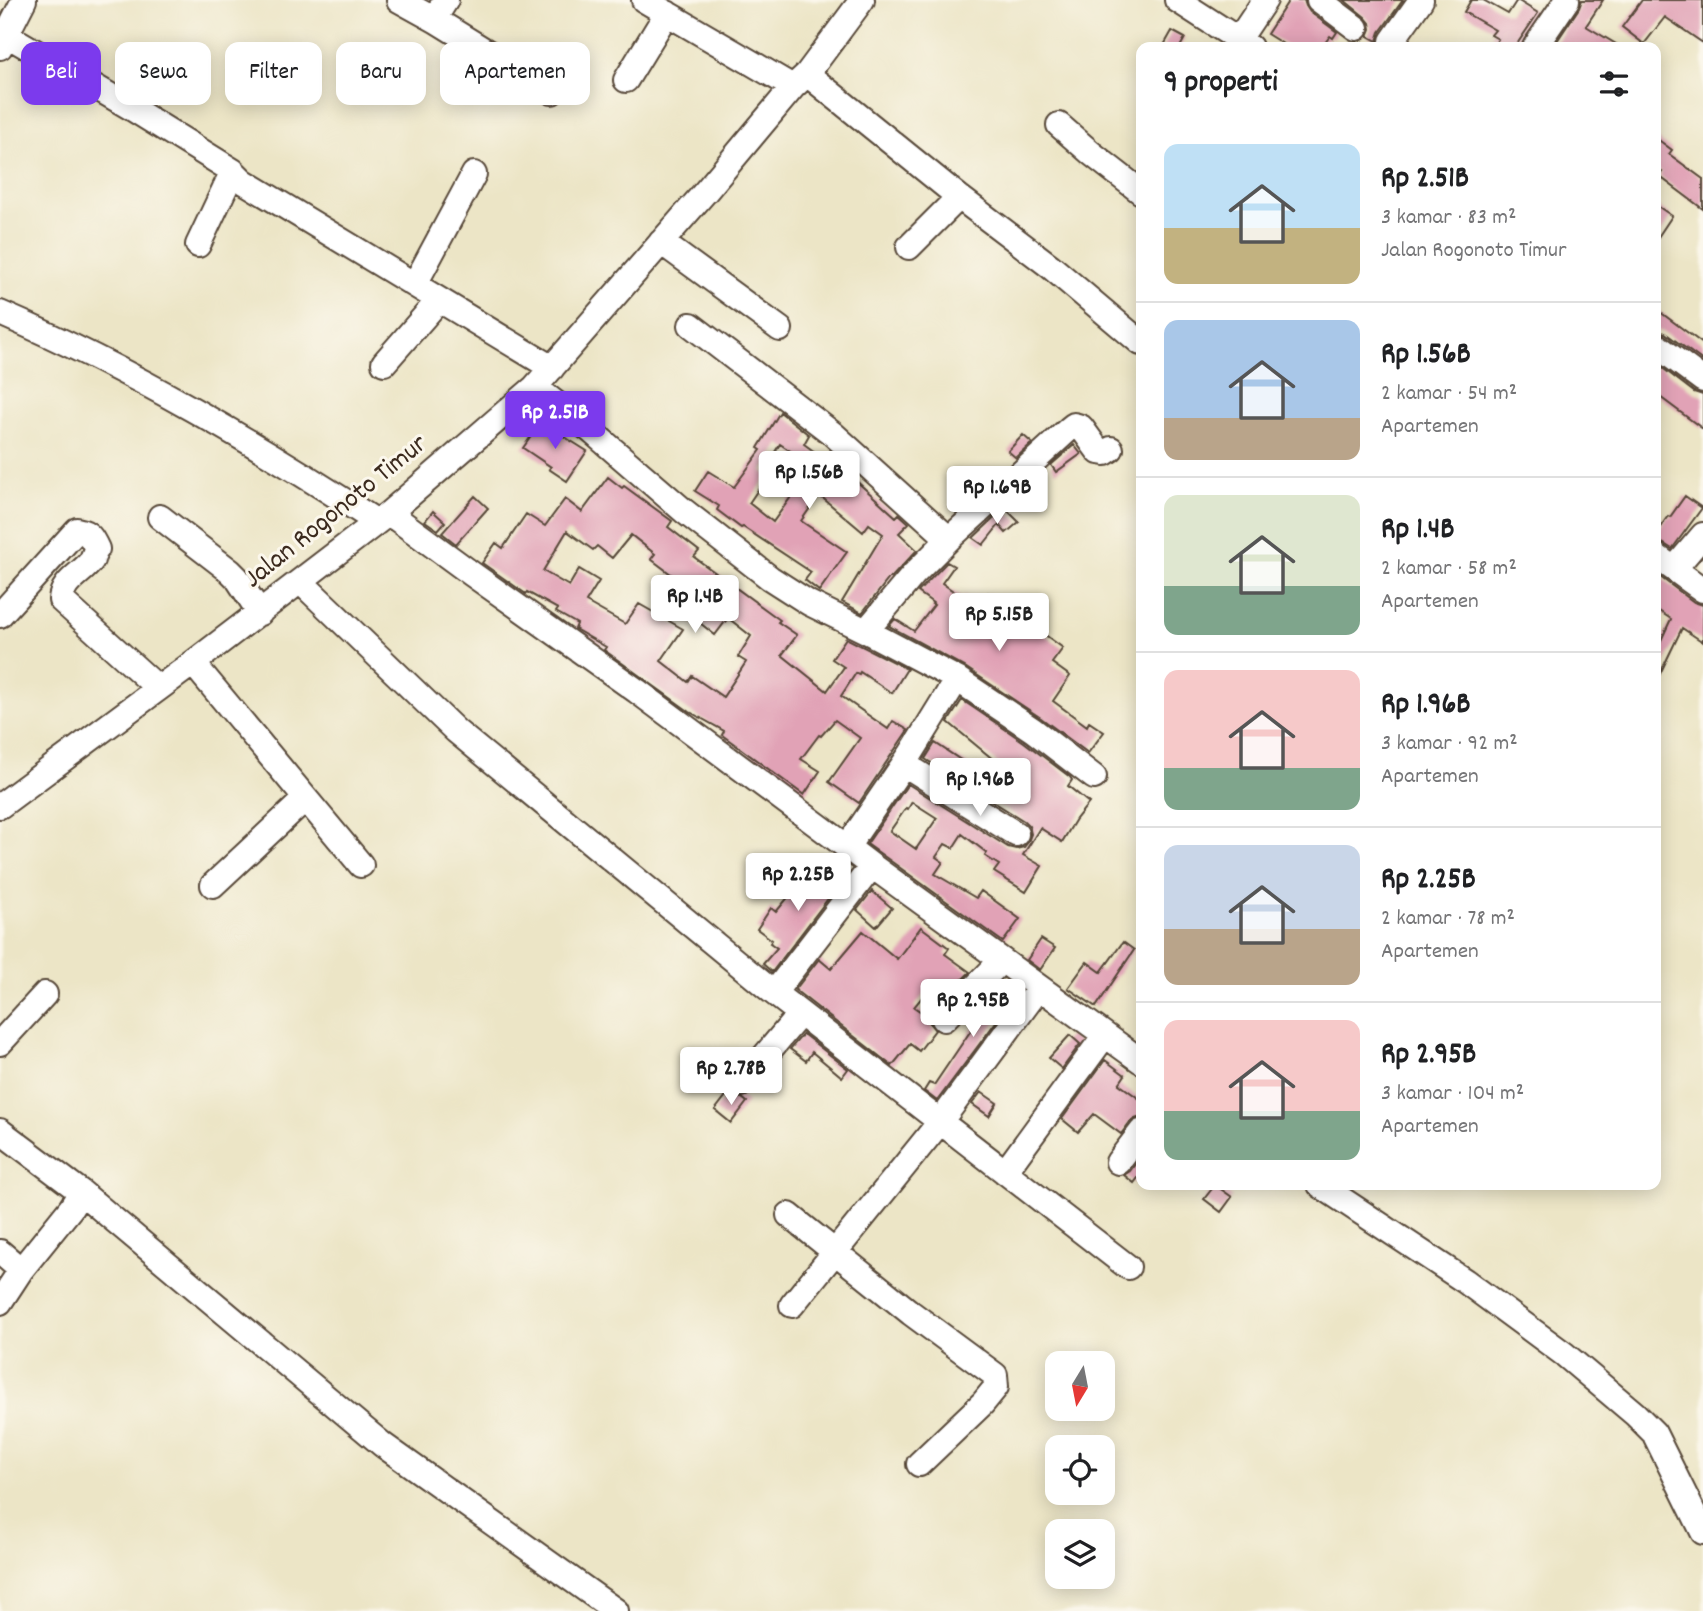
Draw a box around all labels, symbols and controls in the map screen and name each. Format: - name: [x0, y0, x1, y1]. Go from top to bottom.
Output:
- chip: Beli: [21, 42, 101, 105]
- chip: Sewa: [115, 42, 211, 105]
- chip: Filter: [225, 42, 322, 105]
- chip: Baru: [336, 42, 426, 105]
- chip: Apartemen: [440, 42, 590, 105]
- text: 9 properti: [1164, 63, 1278, 106]
- icon: filters: [1595, 65, 1633, 103]
- text: Rp 2.51B: [1381, 159, 1469, 202]
- icon: home: [1220, 172, 1304, 256]
- text: 3 kamar · 83 m²: [1381, 202, 1517, 235]
- text: Jalan Rogonoto Timur: [1381, 235, 1567, 268]
- text: Rp 1.56B: [1381, 335, 1471, 378]
- icon: home: [1220, 348, 1304, 432]
- text: 2 kamar · 54 m²: [1381, 378, 1517, 411]
- pin: Rp 2.51B: [483, 392, 627, 451]
- text: Rp 2.51B: [521, 397, 589, 430]
- text: Apartemen: [1381, 411, 1479, 444]
- street label: Jalan Rogonoto Timur: [237, 426, 438, 600]
- pin: Rp 1.56B: [737, 452, 881, 511]
- text: Rp 1.56B: [775, 457, 843, 490]
- pin: Rp 1.69B: [925, 466, 1069, 526]
- text: Rp 1.69B: [963, 472, 1031, 505]
- text: Rp 1.4B: [1381, 510, 1455, 553]
- icon: home: [1220, 523, 1304, 607]
- text: 2 kamar · 58 m²: [1381, 553, 1517, 586]
- pin: Rp 1.4B: [630, 576, 760, 635]
- text: Rp 1.4B: [667, 581, 723, 614]
- text: Apartemen: [1381, 586, 1479, 619]
- pin: Rp 5.15B: [927, 594, 1071, 653]
- text: Rp 5.15B: [965, 599, 1033, 632]
- text: Rp 1.96B: [1381, 685, 1471, 728]
- icon: home: [1220, 698, 1304, 782]
- text: 3 kamar · 92 m²: [1381, 728, 1518, 761]
- pin: Rp 1.96B: [908, 758, 1052, 818]
- text: Apartemen: [1381, 761, 1479, 794]
- text: Rp 1.96B: [946, 764, 1014, 797]
- pin: Rp 2.25B: [726, 853, 870, 913]
- text: Rp 2.25B: [762, 859, 834, 892]
- text: Rp 2.25B: [1381, 860, 1476, 903]
- icon: home: [1220, 873, 1304, 957]
- text: 2 kamar · 78 m²: [1381, 903, 1515, 936]
- text: Apartemen: [1381, 936, 1479, 969]
- pin: Rp 2.95B: [901, 979, 1045, 1039]
- text: Rp 2.95B: [936, 985, 1010, 1018]
- text: Rp 2.95B: [1381, 1035, 1476, 1078]
- pin: Rp 2.78B: [659, 1048, 803, 1107]
- icon: home: [1220, 1048, 1304, 1132]
- text: Rp 2.78B: [696, 1053, 766, 1086]
- text: 3 kamar · 104 m²: [1381, 1078, 1524, 1111]
- text: Apartemen: [1381, 1111, 1479, 1144]
- north arrow: [1045, 1351, 1115, 1421]
- map controls: [1045, 1351, 1115, 1589]
- button: locate: [1045, 1435, 1115, 1505]
- button: layers: [1045, 1519, 1115, 1589]

